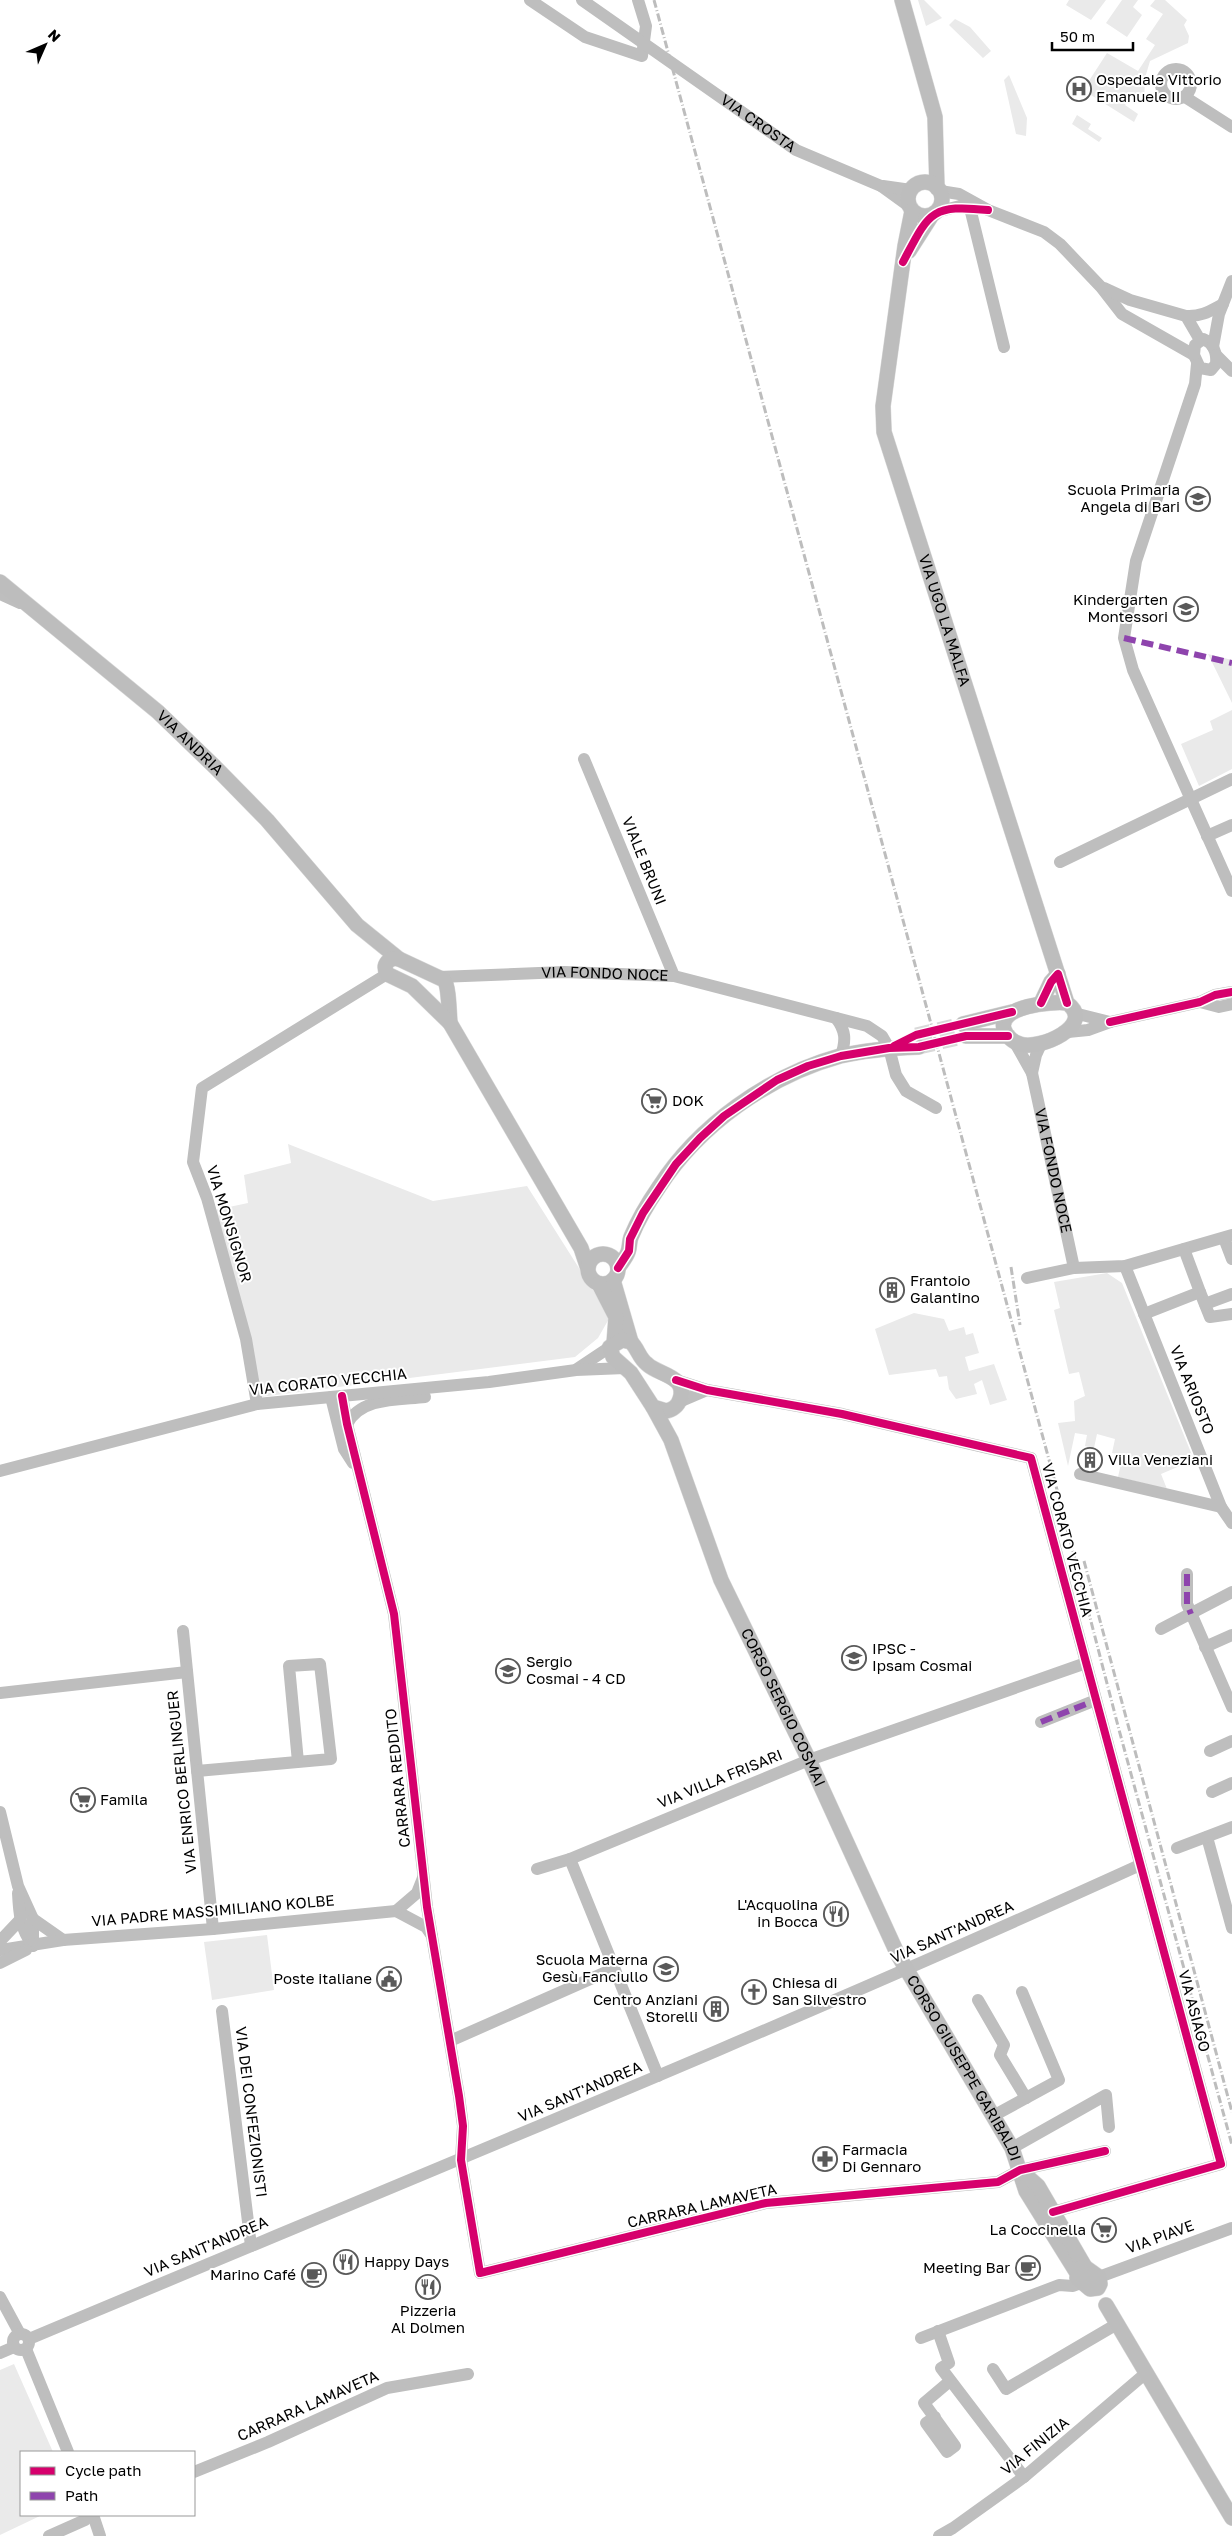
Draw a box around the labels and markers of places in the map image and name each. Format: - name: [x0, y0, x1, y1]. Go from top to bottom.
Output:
- place label: Ospedale Vittorio Emanuele II: [1096, 70, 1222, 105]
- hospital icon: Ospedale Vittorio Emanuele II: [1066, 76, 1092, 102]
- place label: Scuola Primaria Angela di Bari: [1067, 480, 1180, 515]
- school or university icon: Scuola Primaria Angela di Bari: [1185, 486, 1211, 512]
- place label: Kindergarten Montessori: [1073, 590, 1168, 625]
- school or university icon: Kindergarten Montessori: [1173, 596, 1199, 622]
- supermarket icon: DOK: [641, 1088, 667, 1114]
- place label: DOK: [672, 1091, 704, 1109]
- place label: Frantoio Galantino: [910, 1271, 980, 1306]
- building icon: Frantoio Galantino: [879, 1277, 905, 1303]
- building icon: Villa Veneziani: [1077, 1447, 1103, 1473]
- place label: Villa Veneziani: [1108, 1450, 1213, 1468]
- place label: IPSC - Ipsam Cosmai: [872, 1639, 972, 1674]
- school or university icon: IPSC - Ipsam Cosmai: [841, 1645, 867, 1671]
- place label: Sergio Cosmai - 4 CD: [526, 1652, 626, 1687]
- school or university icon: Sergio Cosmai - 4 CD: [495, 1658, 521, 1684]
- supermarket icon: Famila: [70, 1787, 96, 1813]
- place label: Famila: [100, 1790, 148, 1808]
- place label: L'Acquolina in Bocca: [737, 1895, 818, 1930]
- restaurant icon: L'Acquolina in Bocca: [823, 1901, 849, 1927]
- place label: Scuola Materna Gesù Fanciullo: [536, 1950, 648, 1985]
- school or university icon: Scuola Materna Gesù Fanciullo: [653, 1956, 679, 1982]
- public building icon: Poste italiane: [376, 1966, 402, 1992]
- place label: Poste italiane: [273, 1969, 372, 1987]
- place label: Chiesa di San Silvestro: [772, 1973, 867, 2008]
- church icon: Chiesa di San Silvestro: [741, 1979, 767, 2005]
- place label: Centro Anziani Storelli: [593, 1990, 698, 2025]
- building icon: Centro Anziani Storelli: [703, 1996, 729, 2022]
- place label: Farmacia Di Gennaro: [842, 2140, 921, 2175]
- pharmacy icon: Farmacia Di Gennaro: [812, 2146, 838, 2172]
- supermarket icon: La Coccinella: [1091, 2217, 1117, 2243]
- place label: La Coccinella: [990, 2220, 1086, 2238]
- restaurant icon: Happy Days: [333, 2249, 359, 2275]
- place label: Happy Days: [364, 2252, 449, 2270]
- cafe icon: Meeting Bar: [1015, 2255, 1041, 2281]
- place label: Meeting Bar: [923, 2258, 1010, 2276]
- cafe icon: Marino Café: [301, 2262, 327, 2288]
- place label: Marino Café: [210, 2265, 296, 2283]
- restaurant icon: Pizzeria Al Dolmen: [415, 2274, 441, 2300]
- place label: Pizzeria Al Dolmen: [391, 2301, 465, 2336]

